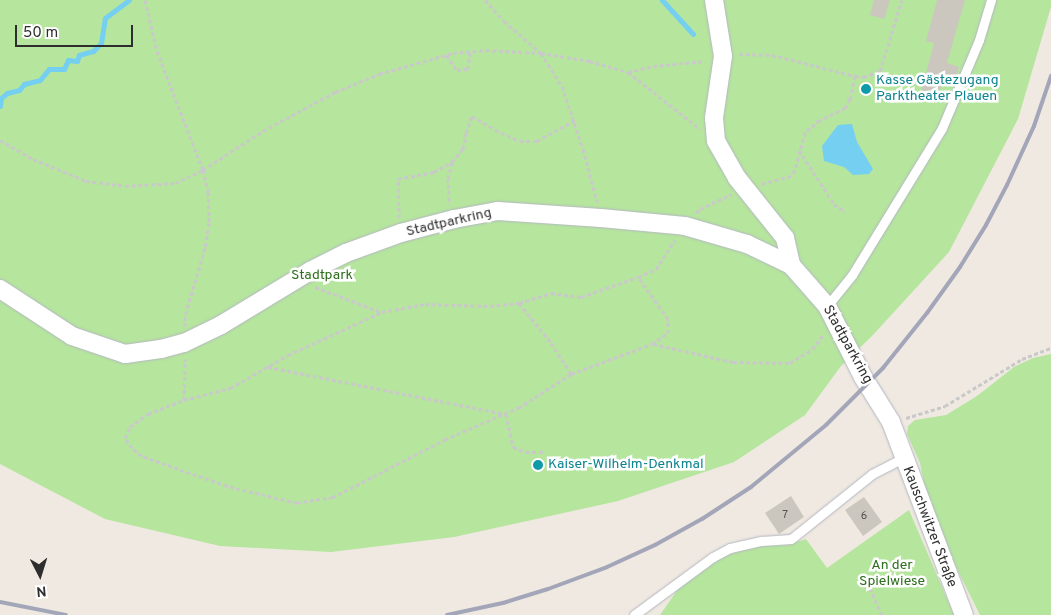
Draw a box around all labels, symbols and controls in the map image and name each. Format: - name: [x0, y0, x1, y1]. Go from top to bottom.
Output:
- scale bar: [18, 15, 135, 47]
- text: 50 m: [23, 24, 58, 43]
- place label: Kasse Gästezugang Parktheater Plauen: [876, 73, 999, 105]
- marker: Kasse Gästezugang Parktheater Plauen: [860, 83, 872, 95]
- street label: Stadtparkring: [405, 205, 493, 241]
- park label: Stadtpark: [291, 268, 353, 284]
- street label: Stadtparkring: [819, 303, 875, 387]
- place label: Kaiser-Wilhelm-Denkmal: [548, 457, 704, 473]
- marker: Kaiser-Wilhelm-Denkmal: [532, 459, 544, 471]
- street label: Kauschwitzer Straße: [898, 464, 960, 590]
- house number: 7: [782, 508, 788, 522]
- house number: 6: [861, 509, 867, 523]
- north arrow: [15, 550, 65, 600]
- park label: An der Spielwiese: [859, 558, 925, 590]
- text: N: [36, 582, 47, 599]

